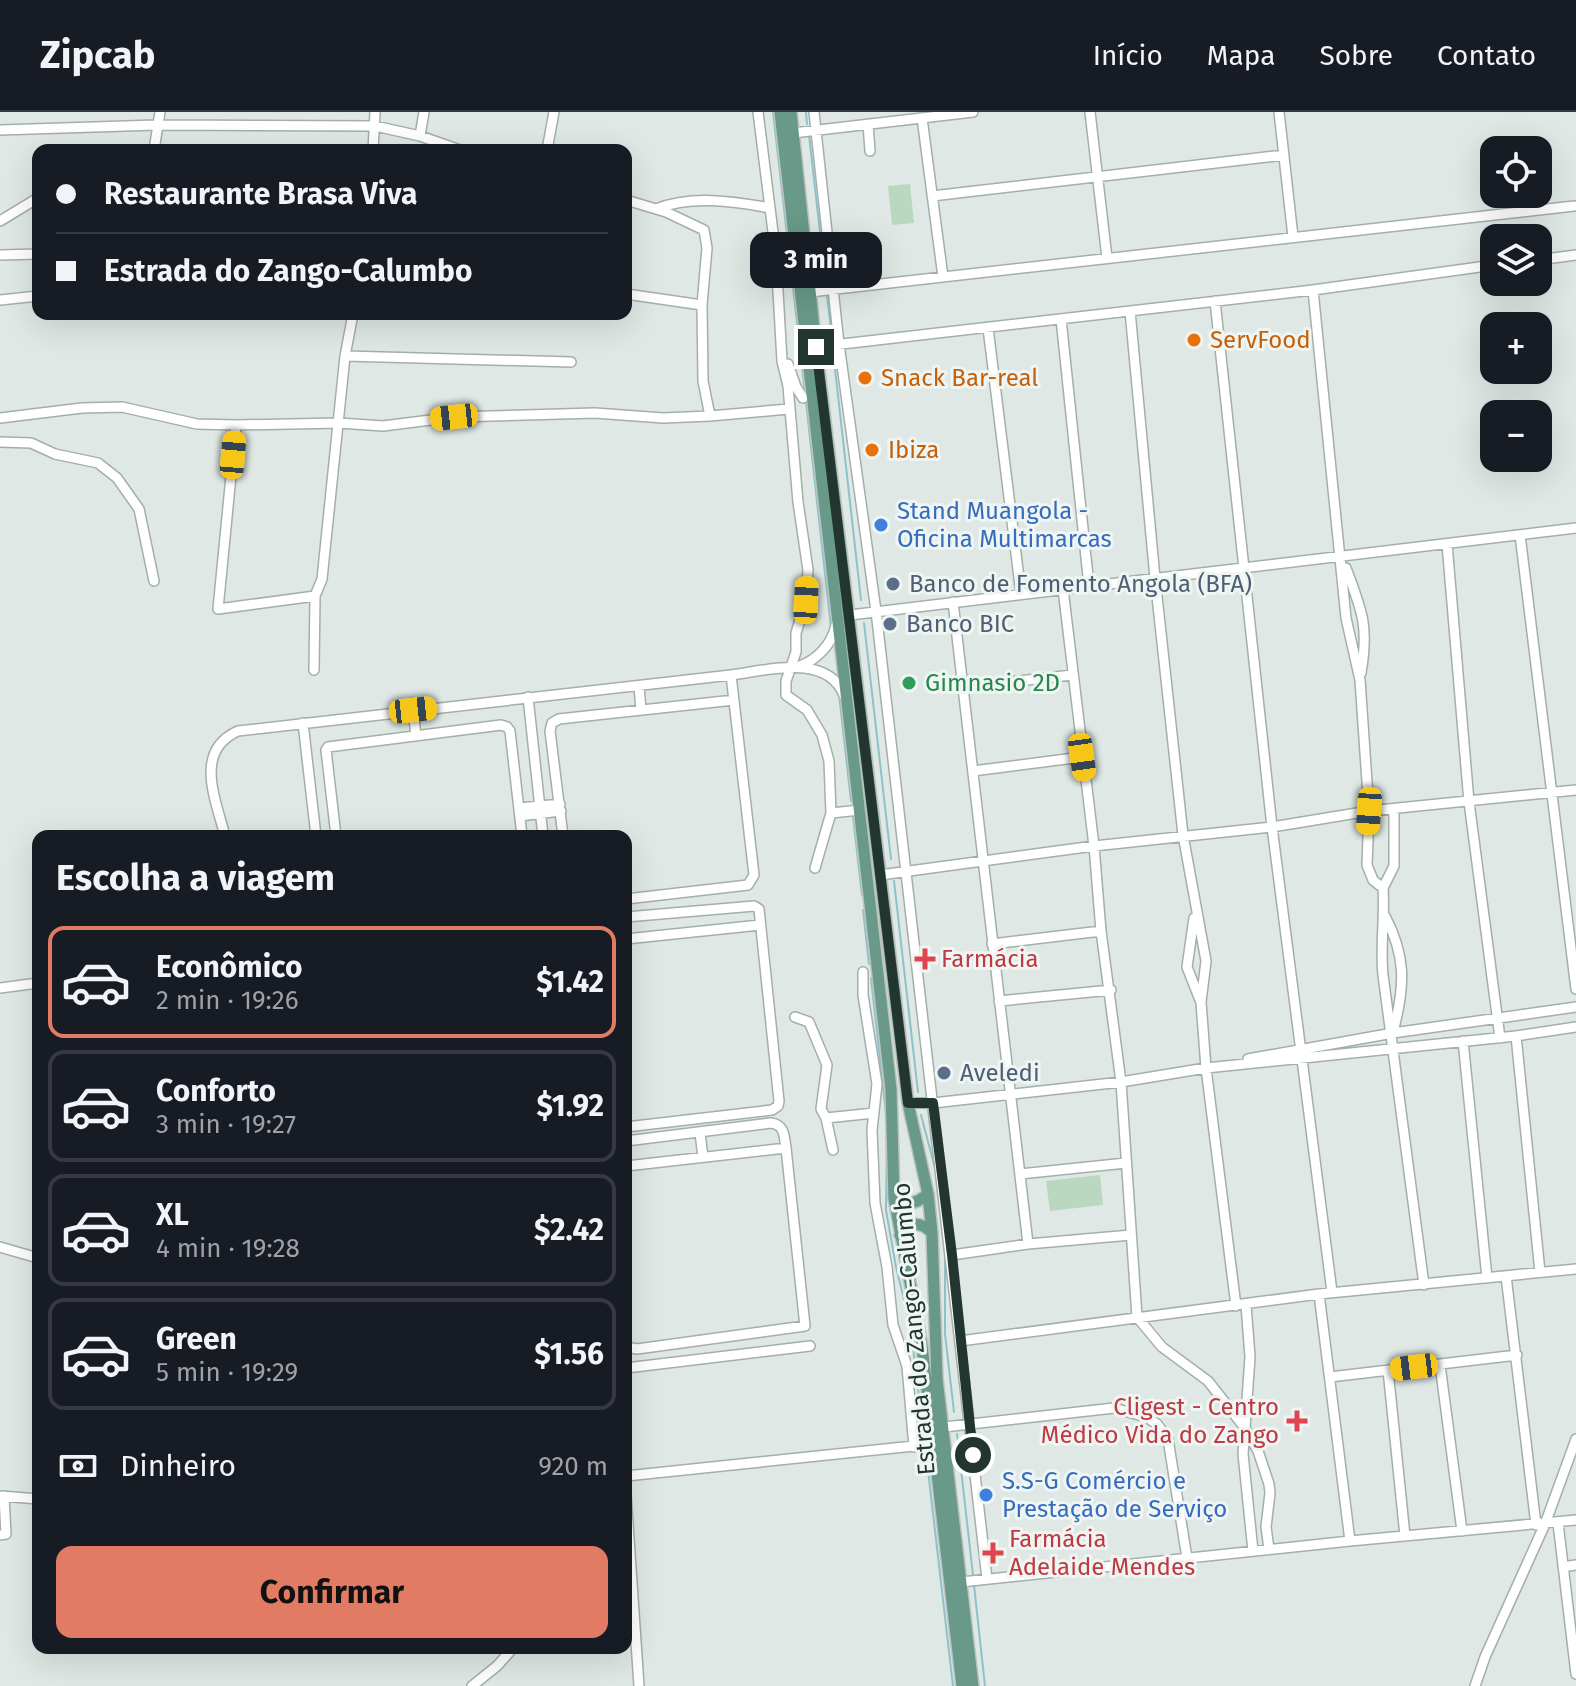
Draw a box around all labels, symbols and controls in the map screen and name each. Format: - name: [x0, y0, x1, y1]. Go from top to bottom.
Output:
- text: Zipcab: [40, 32, 155, 78]
- text: Início: [1093, 39, 1163, 72]
- text: Mapa: [1207, 39, 1275, 72]
- text: Sobre: [1319, 39, 1393, 72]
- text: Contato: [1437, 39, 1536, 72]
- map controls: [1480, 136, 1552, 472]
- button: locate: [1480, 136, 1552, 208]
- text: Restaurante Brasa Viva: [104, 176, 417, 212]
- button: layers: [1480, 224, 1552, 296]
- callout: 3 min: [750, 231, 882, 287]
- text: 3 min: [784, 244, 848, 275]
- text: Estrada do Zango-Calumbo: [104, 253, 473, 289]
- button: +: [1480, 312, 1552, 384]
- place label: ServFood: [1210, 326, 1311, 354]
- route end: [798, 329, 834, 365]
- marker: ServFood: [1185, 331, 1203, 349]
- place label: Snack Bar-real: [881, 364, 1038, 392]
- marker: Snack Bar-real: [856, 369, 874, 387]
- button: −: [1480, 400, 1552, 472]
- car: [429, 403, 479, 431]
- car: [219, 430, 247, 480]
- place label: Ibiza: [888, 436, 939, 464]
- marker: Ibiza: [863, 441, 881, 459]
- place label: Stand Muangola - Oficina Multimarcas: [897, 497, 1112, 553]
- marker: Stand Muangola - Oficina Multimarcas: [872, 516, 890, 534]
- place label: Banco de Fomento Angola (BFA): [909, 570, 1252, 598]
- car: [793, 575, 819, 625]
- marker: Banco de Fomento Angola (BFA): [884, 575, 902, 593]
- place label: Banco BIC: [906, 610, 1014, 638]
- marker: Banco BIC: [881, 615, 899, 633]
- place label: Gimnasio 2D: [925, 669, 1060, 697]
- marker: Gimnasio 2D: [900, 674, 918, 692]
- car: [388, 696, 438, 724]
- car: [1067, 732, 1097, 782]
- car: [1355, 786, 1383, 836]
- text: Escolha a viagem: [56, 856, 335, 900]
- place label: Farmácia: [941, 945, 1039, 973]
- icon: car: [60, 946, 132, 1018]
- text: Econômico: [156, 949, 302, 985]
- marker: Farmácia: [916, 950, 934, 968]
- text: $1.42: [536, 964, 604, 1000]
- text: 2 min · 19:26: [156, 985, 299, 1016]
- place label: Aveledi: [960, 1059, 1040, 1087]
- marker: Aveledi: [935, 1064, 953, 1082]
- icon: car: [60, 1070, 132, 1142]
- text: Conforto: [156, 1073, 276, 1109]
- text: $1.92: [536, 1088, 604, 1124]
- text: 3 min · 19:27: [156, 1109, 296, 1140]
- street label: Estrada do Zango-Calumbo: [887, 1182, 941, 1476]
- icon: car: [60, 1194, 132, 1266]
- text: XL: [156, 1197, 189, 1233]
- text: $2.42: [534, 1212, 604, 1248]
- text: 4 min · 19:28: [156, 1233, 300, 1264]
- icon: car: [60, 1318, 132, 1390]
- text: Green: [156, 1321, 237, 1357]
- text: $1.56: [534, 1336, 604, 1372]
- car: [1389, 1352, 1439, 1382]
- text: 5 min · 19:29: [156, 1357, 298, 1388]
- place label: Cligest - Centro Médico Vida do Zango: [1041, 1393, 1279, 1449]
- marker: Cligest - Centro Médico Vida do Zango: [1286, 1410, 1308, 1432]
- route start: [955, 1437, 991, 1473]
- icon: cash: [56, 1444, 100, 1488]
- text: Dinheiro: [120, 1448, 236, 1484]
- text: 920 m: [538, 1451, 608, 1482]
- place label: S.S-G Comércio e Prestação de Serviço: [1002, 1467, 1227, 1523]
- marker: S.S-G Comércio e Prestação de Serviço: [977, 1486, 995, 1504]
- place label: Farmácia Adelaide Mendes: [1009, 1525, 1195, 1581]
- marker: Farmácia Adelaide Mendes: [984, 1544, 1002, 1562]
- button: Confirmar: [56, 1546, 608, 1638]

